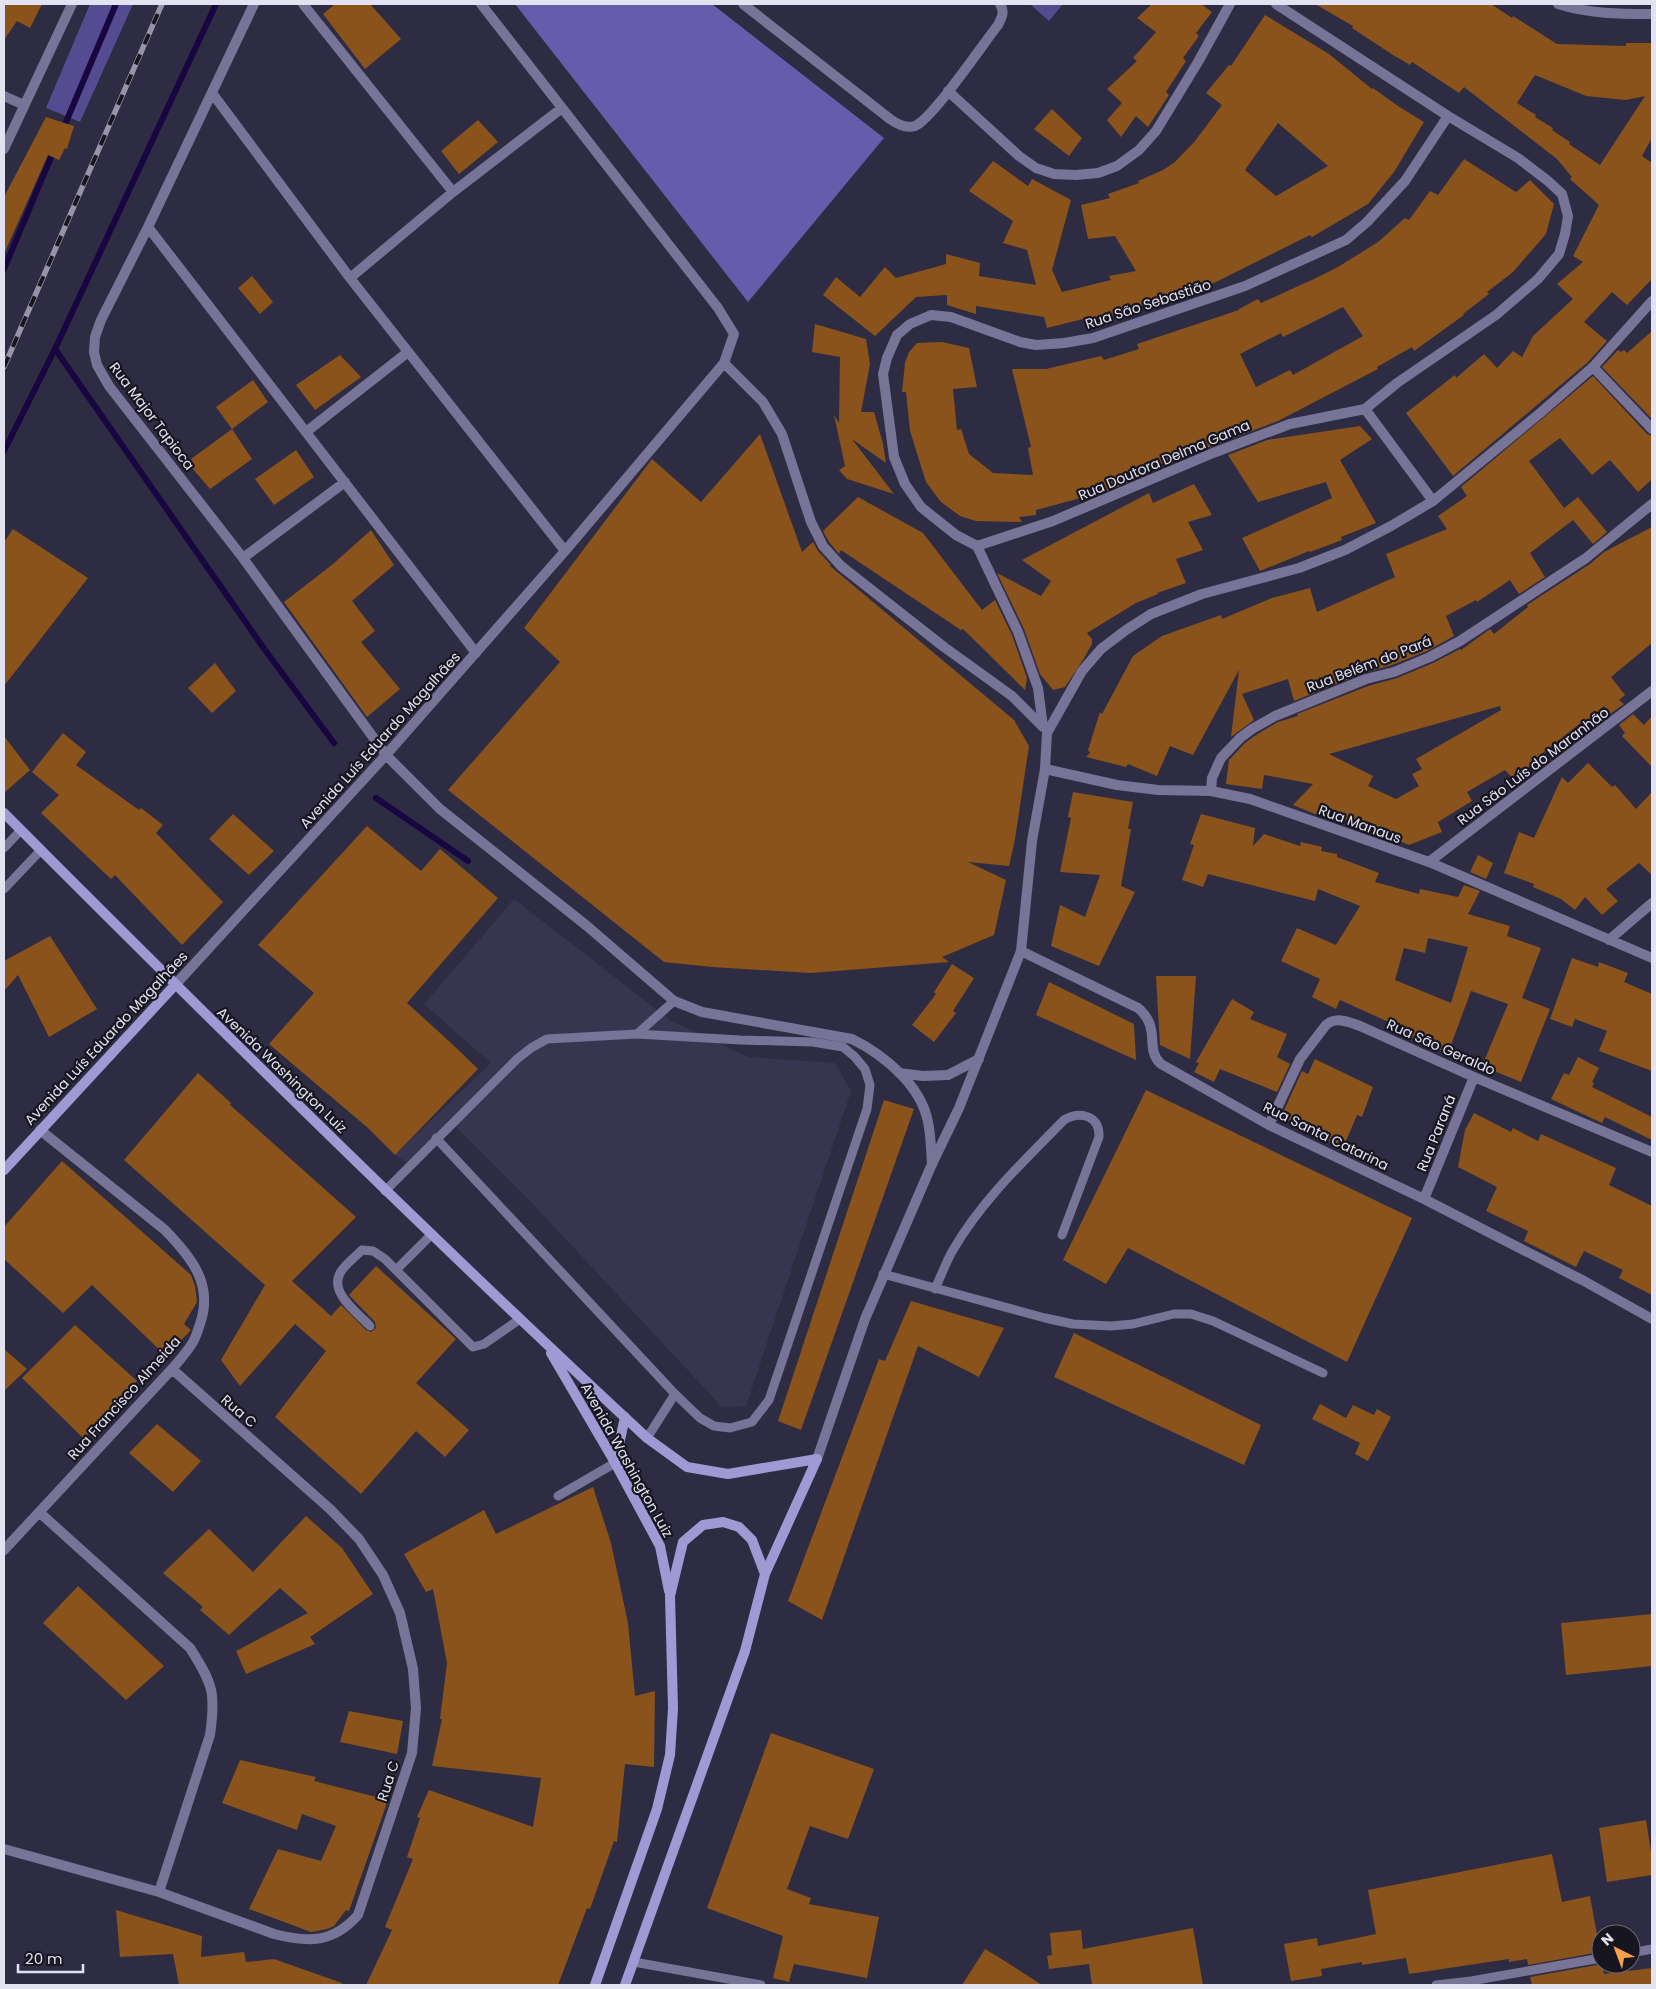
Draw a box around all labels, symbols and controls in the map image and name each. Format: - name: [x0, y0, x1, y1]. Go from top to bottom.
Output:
- street label: Rua São Sebastião: [1083, 274, 1213, 334]
- street label: Rua Major Tapioca: [105, 358, 199, 474]
- street label: Rua Doutora Delma Gama: [1075, 415, 1253, 505]
- street label: Rua Belém do Pará: [1304, 631, 1434, 697]
- street label: Avenida Luís Eduardo Magalhães: [295, 647, 465, 833]
- street label: Rua São Luís do Maranhão: [1453, 702, 1613, 830]
- street label: Rua Manaus: [1316, 800, 1404, 848]
- street label: Avenida Luís Eduardo Magalhães: [20, 947, 192, 1129]
- street label: Avenida Washington Luiz: [213, 1002, 351, 1138]
- street label: Rua São Geraldo: [1383, 1014, 1499, 1080]
- street label: Rua Paraná: [1411, 1092, 1461, 1174]
- street label: Rua Santa Catarina: [1260, 1097, 1392, 1175]
- street label: Rua Francisco Almeida: [63, 1332, 185, 1464]
- street label: Avenida Washington Luiz: [576, 1379, 678, 1541]
- street label: Rua C: [217, 1390, 261, 1432]
- street label: Rua C: [372, 1758, 404, 1804]
- north arrow: [1591, 1924, 1641, 1974]
- text: N: [1597, 1928, 1618, 1950]
- scale bar: [18, 1942, 82, 1974]
- text: 20 m: [25, 1948, 63, 1969]

